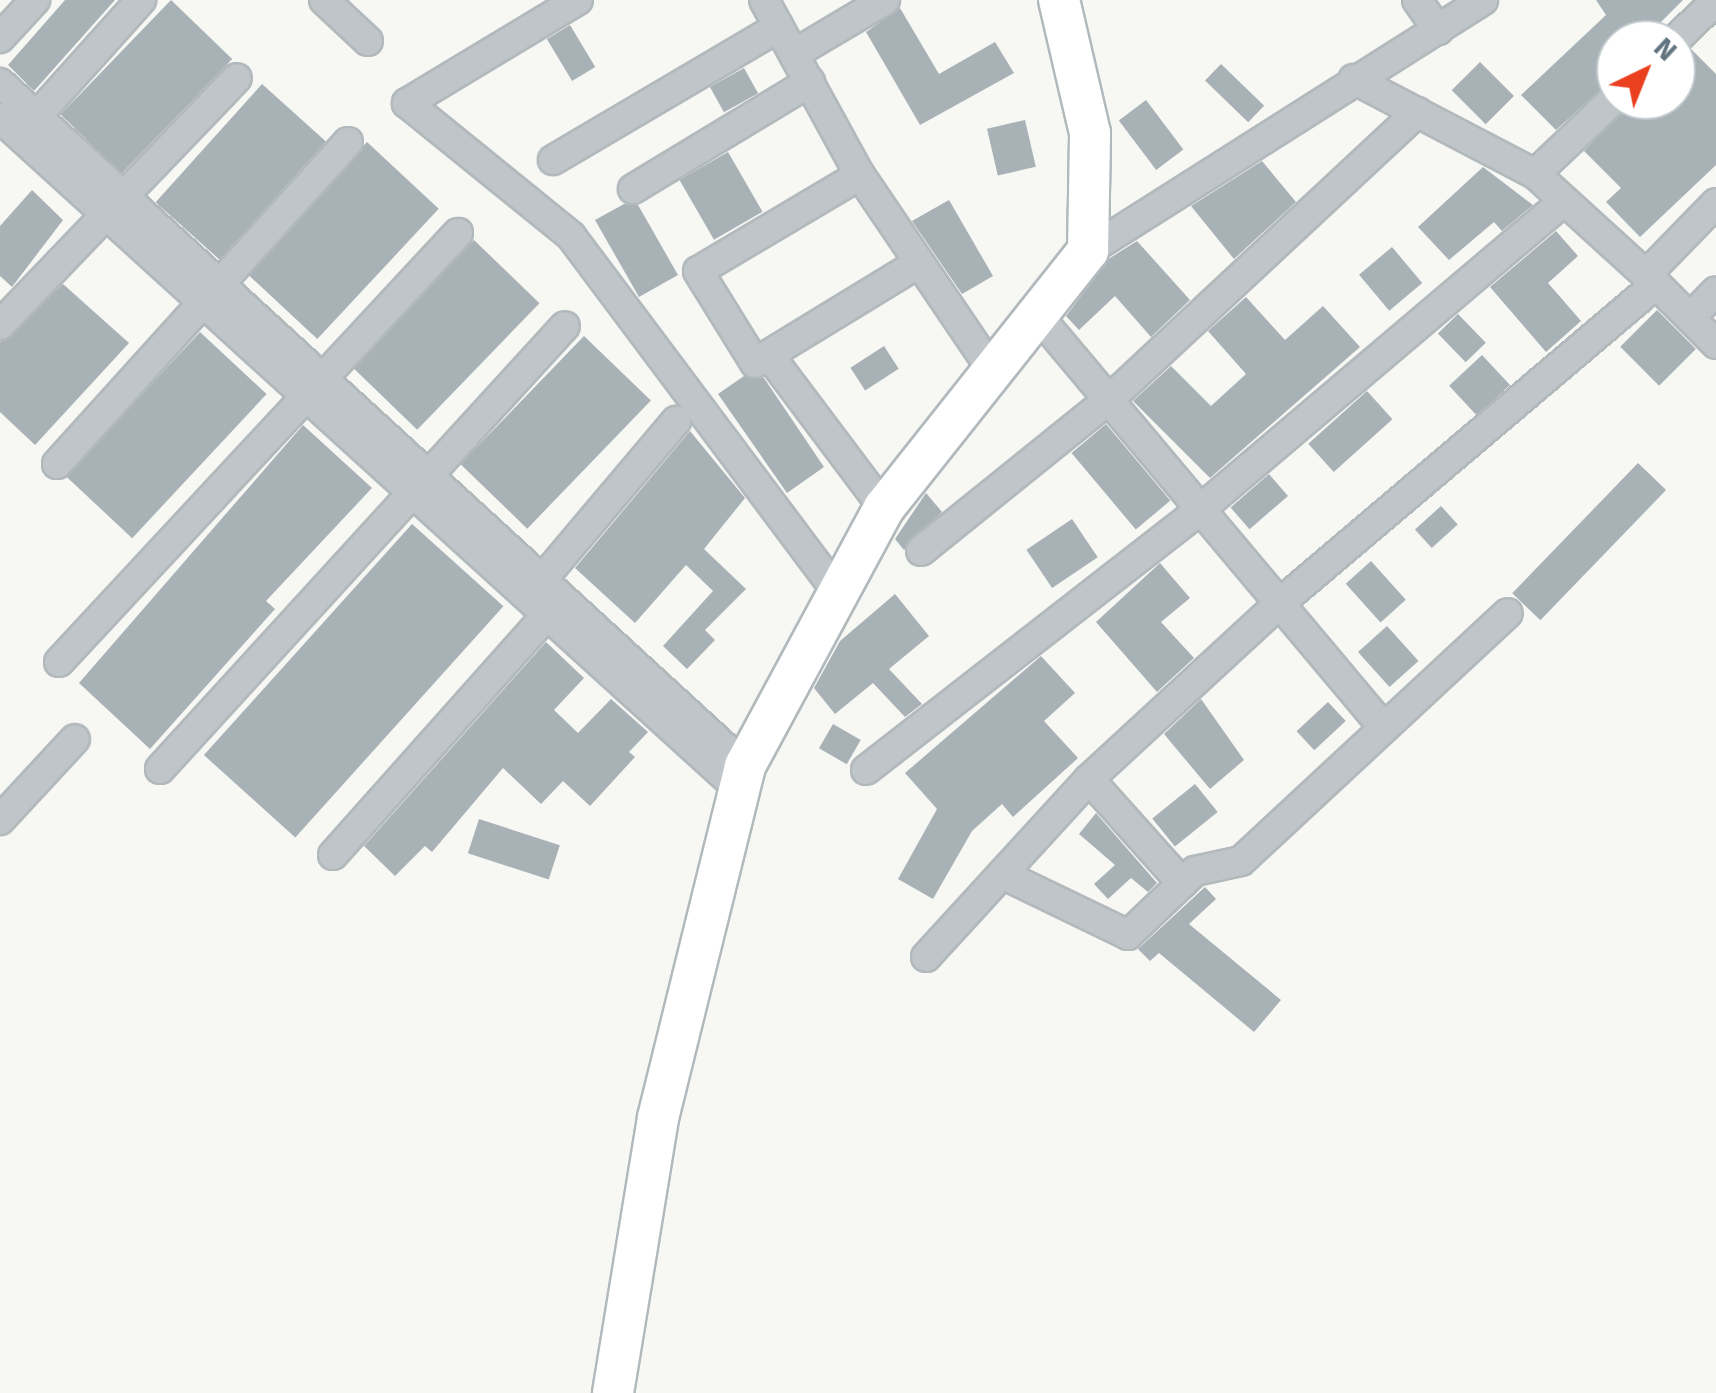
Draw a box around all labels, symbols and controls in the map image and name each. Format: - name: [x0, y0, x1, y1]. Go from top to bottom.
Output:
- north arrow: [1596, 20, 1696, 120]
- text: N: [1647, 31, 1683, 68]

